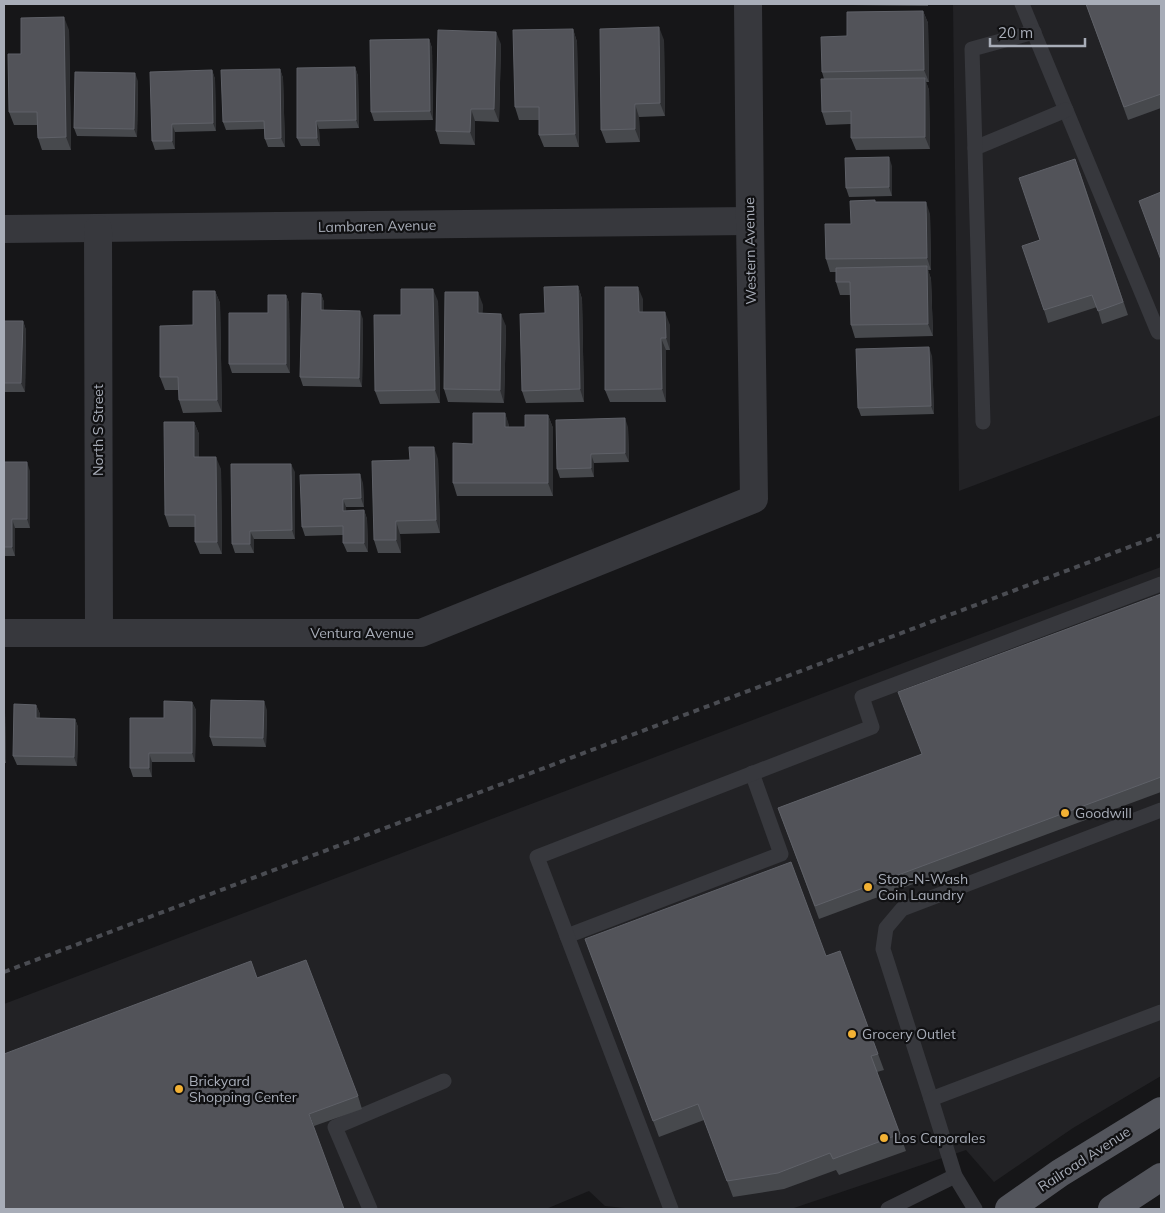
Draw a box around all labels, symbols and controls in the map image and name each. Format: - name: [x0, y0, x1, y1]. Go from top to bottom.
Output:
- scale bar: [990, 15, 1085, 47]
- text: 20 m: [998, 23, 1033, 42]
- street label: Western Avenue: [740, 197, 760, 305]
- street label: Lambaren Avenue: [318, 216, 436, 236]
- street label: North S Street: [89, 384, 107, 476]
- street label: Ventura Avenue: [310, 624, 414, 642]
- place label: Goodwill: [1075, 804, 1132, 822]
- marker: Goodwill: [1059, 807, 1071, 819]
- place label: Stop-N-Wash Coin Laundry: [878, 870, 968, 904]
- marker: Stop-N-Wash Coin Laundry: [862, 881, 874, 893]
- place label: Grocery Outlet: [862, 1025, 956, 1043]
- marker: Grocery Outlet: [846, 1028, 858, 1040]
- place label: Brickyard Shopping Center: [189, 1072, 298, 1106]
- marker: Brickyard Shopping Center: [173, 1083, 185, 1095]
- street label: Railroad Avenue: [1034, 1122, 1134, 1196]
- place label: Los Caporales: [894, 1129, 986, 1147]
- marker: Los Caporales: [878, 1132, 890, 1144]

